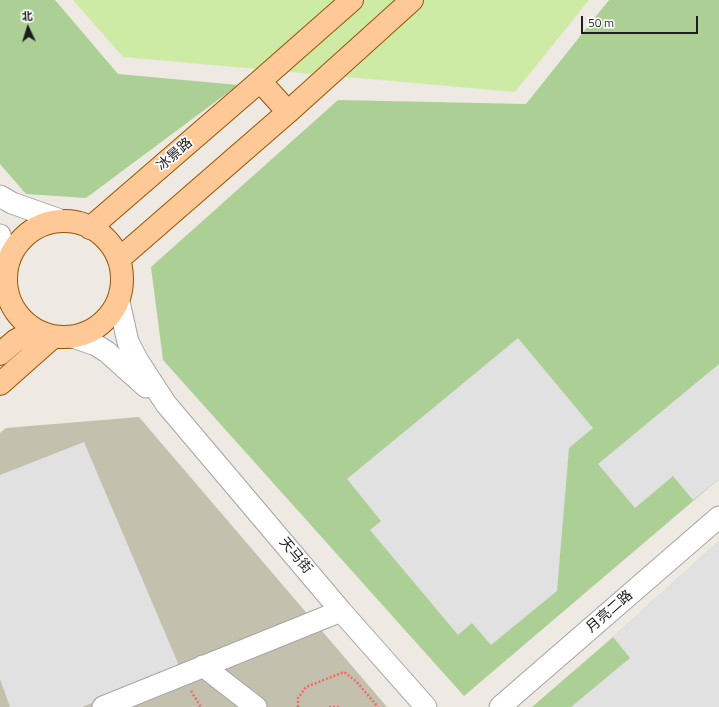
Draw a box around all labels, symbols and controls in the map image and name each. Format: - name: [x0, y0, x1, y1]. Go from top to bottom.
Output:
- north arrow: [8, 8, 48, 48]
- text: 北: [21, 8, 33, 24]
- scale bar: [583, 8, 700, 34]
- text: 50 m: [588, 13, 614, 32]
- street label: 冰景路: [154, 135, 196, 175]
- street label: 天马街: [275, 535, 315, 577]
- street label: 月亮二路: [583, 587, 637, 637]

